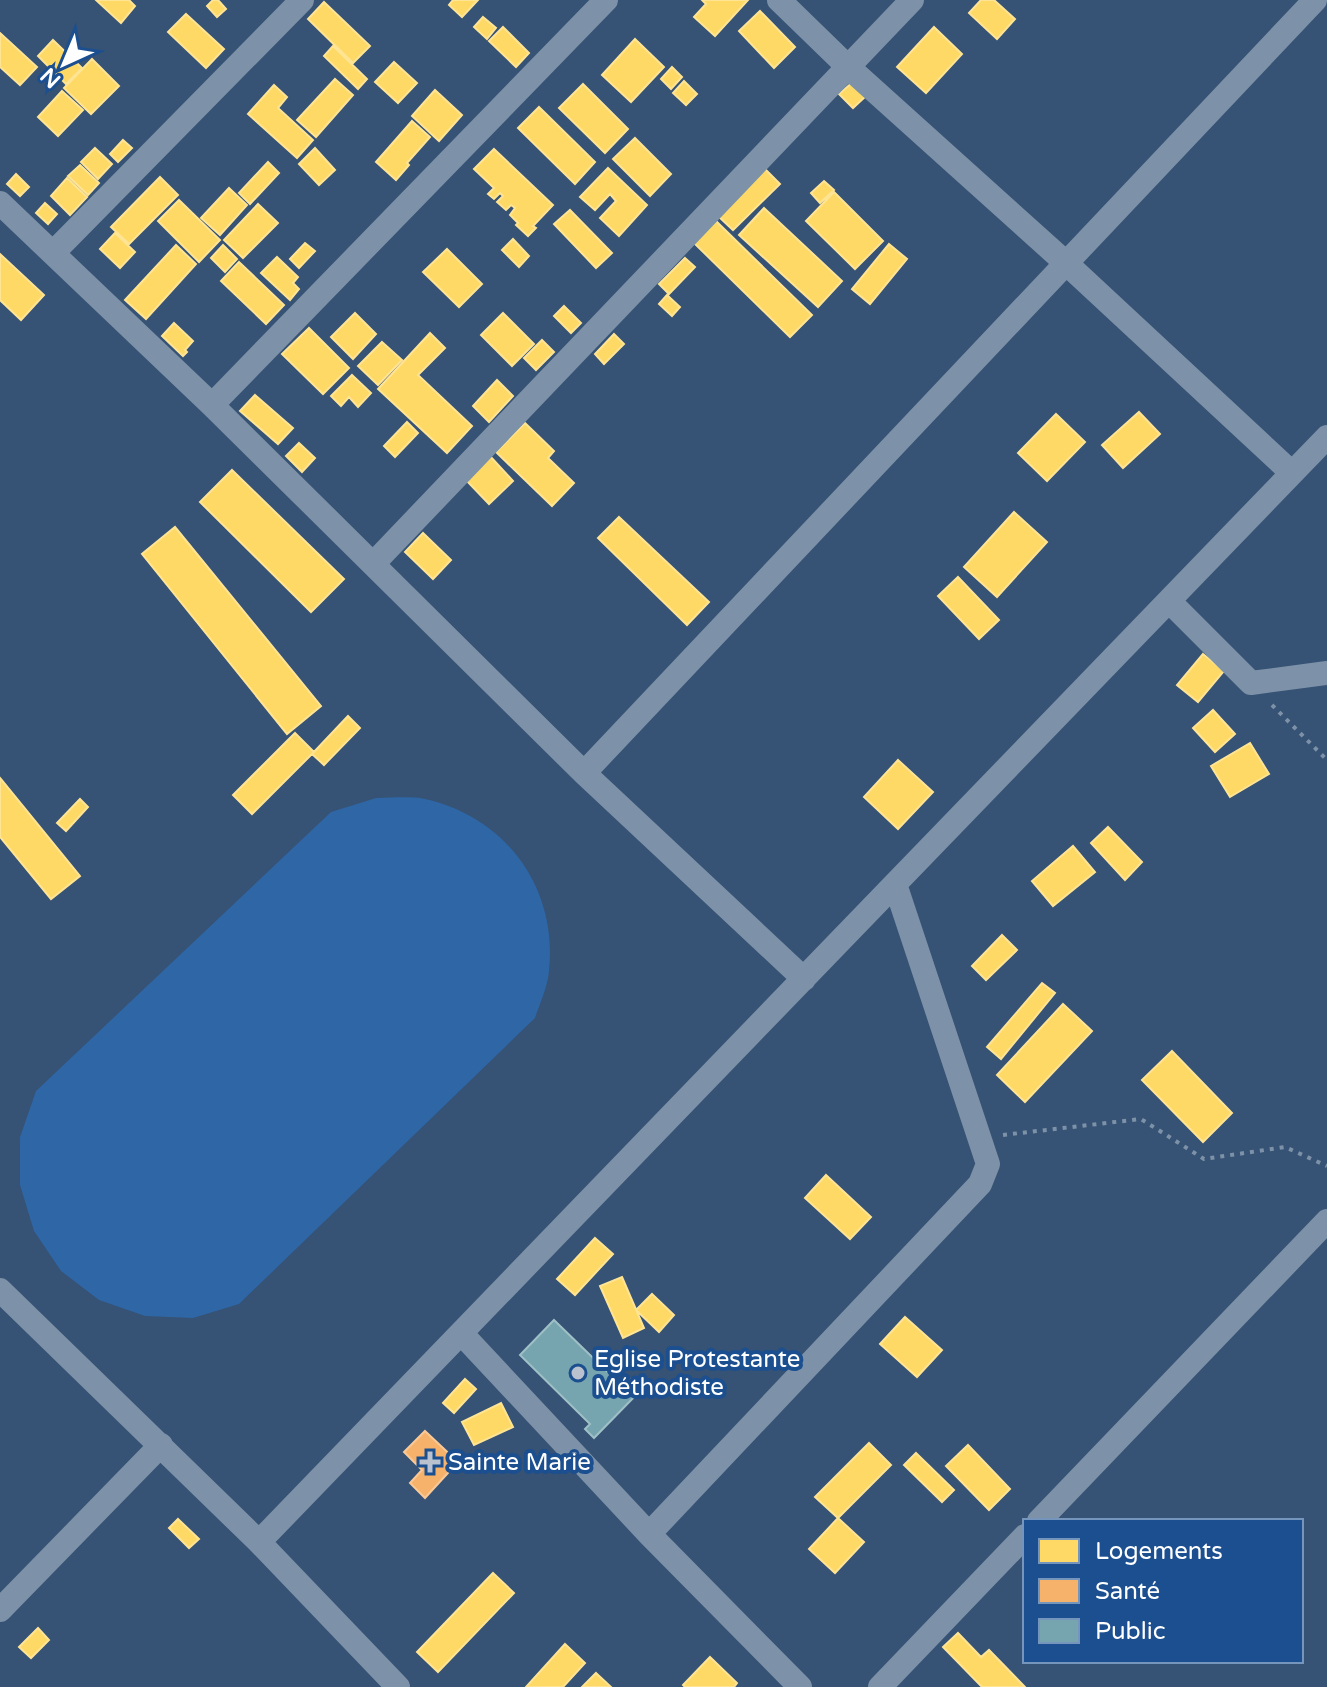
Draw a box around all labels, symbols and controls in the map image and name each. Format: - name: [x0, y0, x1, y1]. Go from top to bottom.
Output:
- north arrow: [24, 24, 104, 104]
- text: N: [35, 62, 66, 93]
- place label: Eglise Protestante Méthodiste: [594, 1345, 800, 1402]
- marker: Eglise Protestante Méthodiste: [569, 1364, 587, 1382]
- place label: Sainte Marie: [448, 1448, 591, 1477]
- marker: Sainte Marie: [419, 1451, 441, 1473]
- legend: [1023, 1519, 1303, 1663]
- text: Logements: [1095, 1537, 1223, 1566]
- text: Santé: [1095, 1577, 1160, 1606]
- text: Public: [1095, 1617, 1165, 1646]

